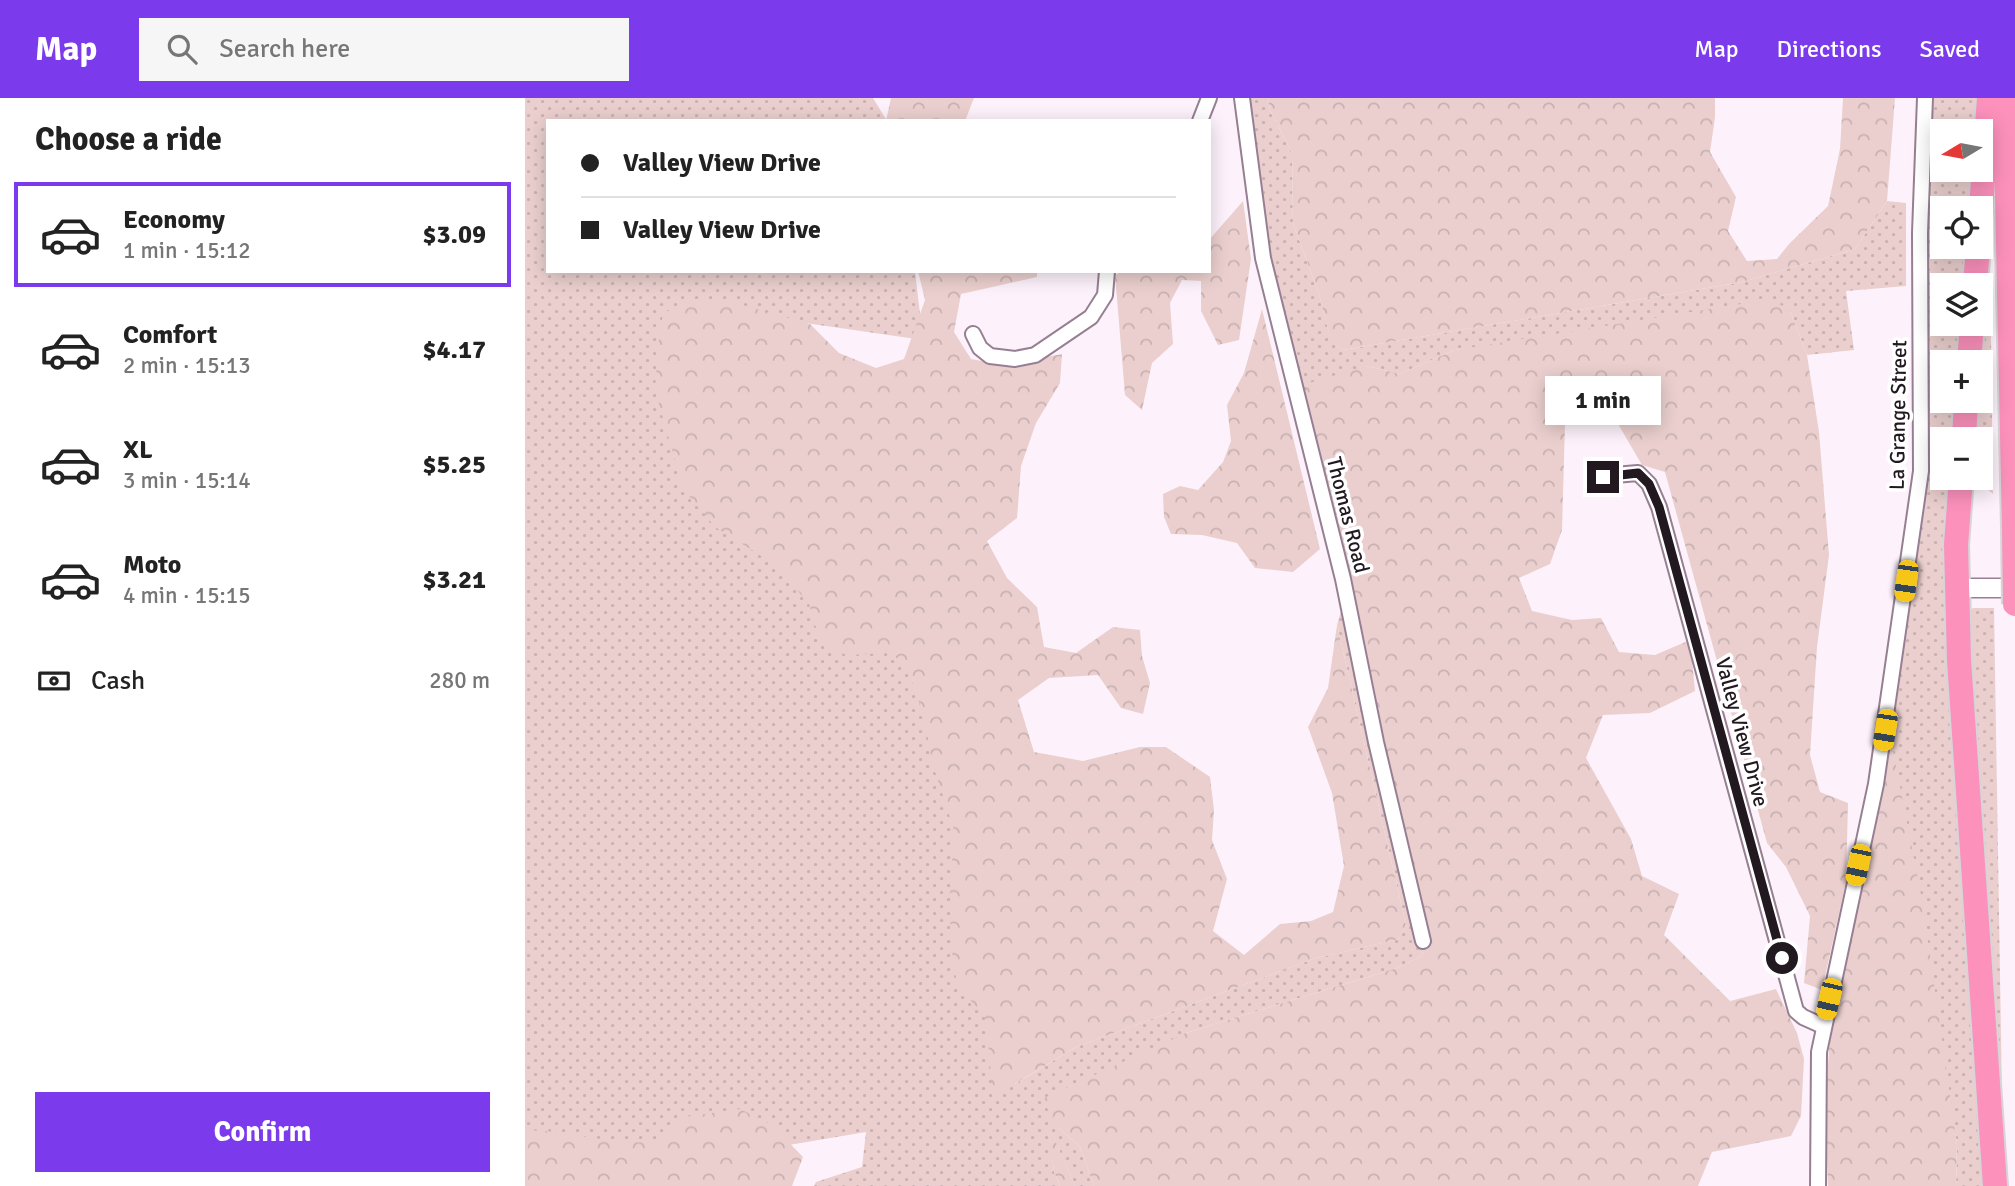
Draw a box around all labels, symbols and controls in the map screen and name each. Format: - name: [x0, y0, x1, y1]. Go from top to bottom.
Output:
- search box: [139, 18, 629, 81]
- text: Map: [35, 29, 97, 70]
- icon: search: [163, 30, 201, 68]
- text: Search here: [219, 33, 350, 65]
- text: Map: [1694, 34, 1739, 64]
- text: Directions: [1777, 34, 1882, 64]
- text: Saved: [1920, 34, 1980, 64]
- north arrow: [1930, 119, 1993, 182]
- map controls: [1930, 119, 1993, 490]
- text: Choose a ride: [35, 120, 222, 159]
- text: Valley View Drive: [623, 147, 821, 179]
- button: locate: [1930, 196, 1993, 259]
- icon: car: [39, 203, 102, 266]
- text: Economy: [123, 204, 225, 236]
- text: Valley View Drive: [623, 214, 821, 246]
- text: $3.09: [422, 219, 486, 251]
- text: 1 min · 15:12: [123, 236, 251, 265]
- button: layers: [1930, 273, 1993, 336]
- icon: car: [39, 318, 102, 381]
- text: Comfort: [123, 319, 217, 351]
- text: $4.17: [422, 334, 486, 366]
- street label: La Grange Street: [1884, 340, 1912, 490]
- button: +: [1930, 350, 1993, 413]
- text: 2 min · 15:13: [123, 351, 251, 380]
- callout: 1 min: [1545, 376, 1661, 424]
- text: 1 min: [1575, 386, 1631, 415]
- button: −: [1930, 427, 1993, 490]
- icon: car: [39, 433, 102, 496]
- text: XL: [123, 434, 153, 466]
- text: $5.25: [422, 449, 486, 481]
- street label: Thomas Road: [1321, 454, 1375, 576]
- route end: [1587, 461, 1619, 493]
- text: 3 min · 15:14: [123, 466, 251, 495]
- icon: car: [39, 548, 102, 611]
- text: Moto: [123, 549, 181, 581]
- car: [1893, 559, 1920, 603]
- text: $3.21: [422, 564, 486, 596]
- text: 4 min · 15:15: [123, 581, 251, 610]
- street label: Valley View Drive: [1710, 655, 1774, 809]
- icon: cash: [35, 662, 73, 700]
- text: Cash: [91, 665, 145, 697]
- text: 280 m: [429, 666, 490, 695]
- car: [1872, 708, 1899, 752]
- car: [1844, 842, 1873, 888]
- route start: [1766, 942, 1798, 974]
- car: [1815, 976, 1844, 1022]
- button: Confirm: [35, 1092, 490, 1172]

